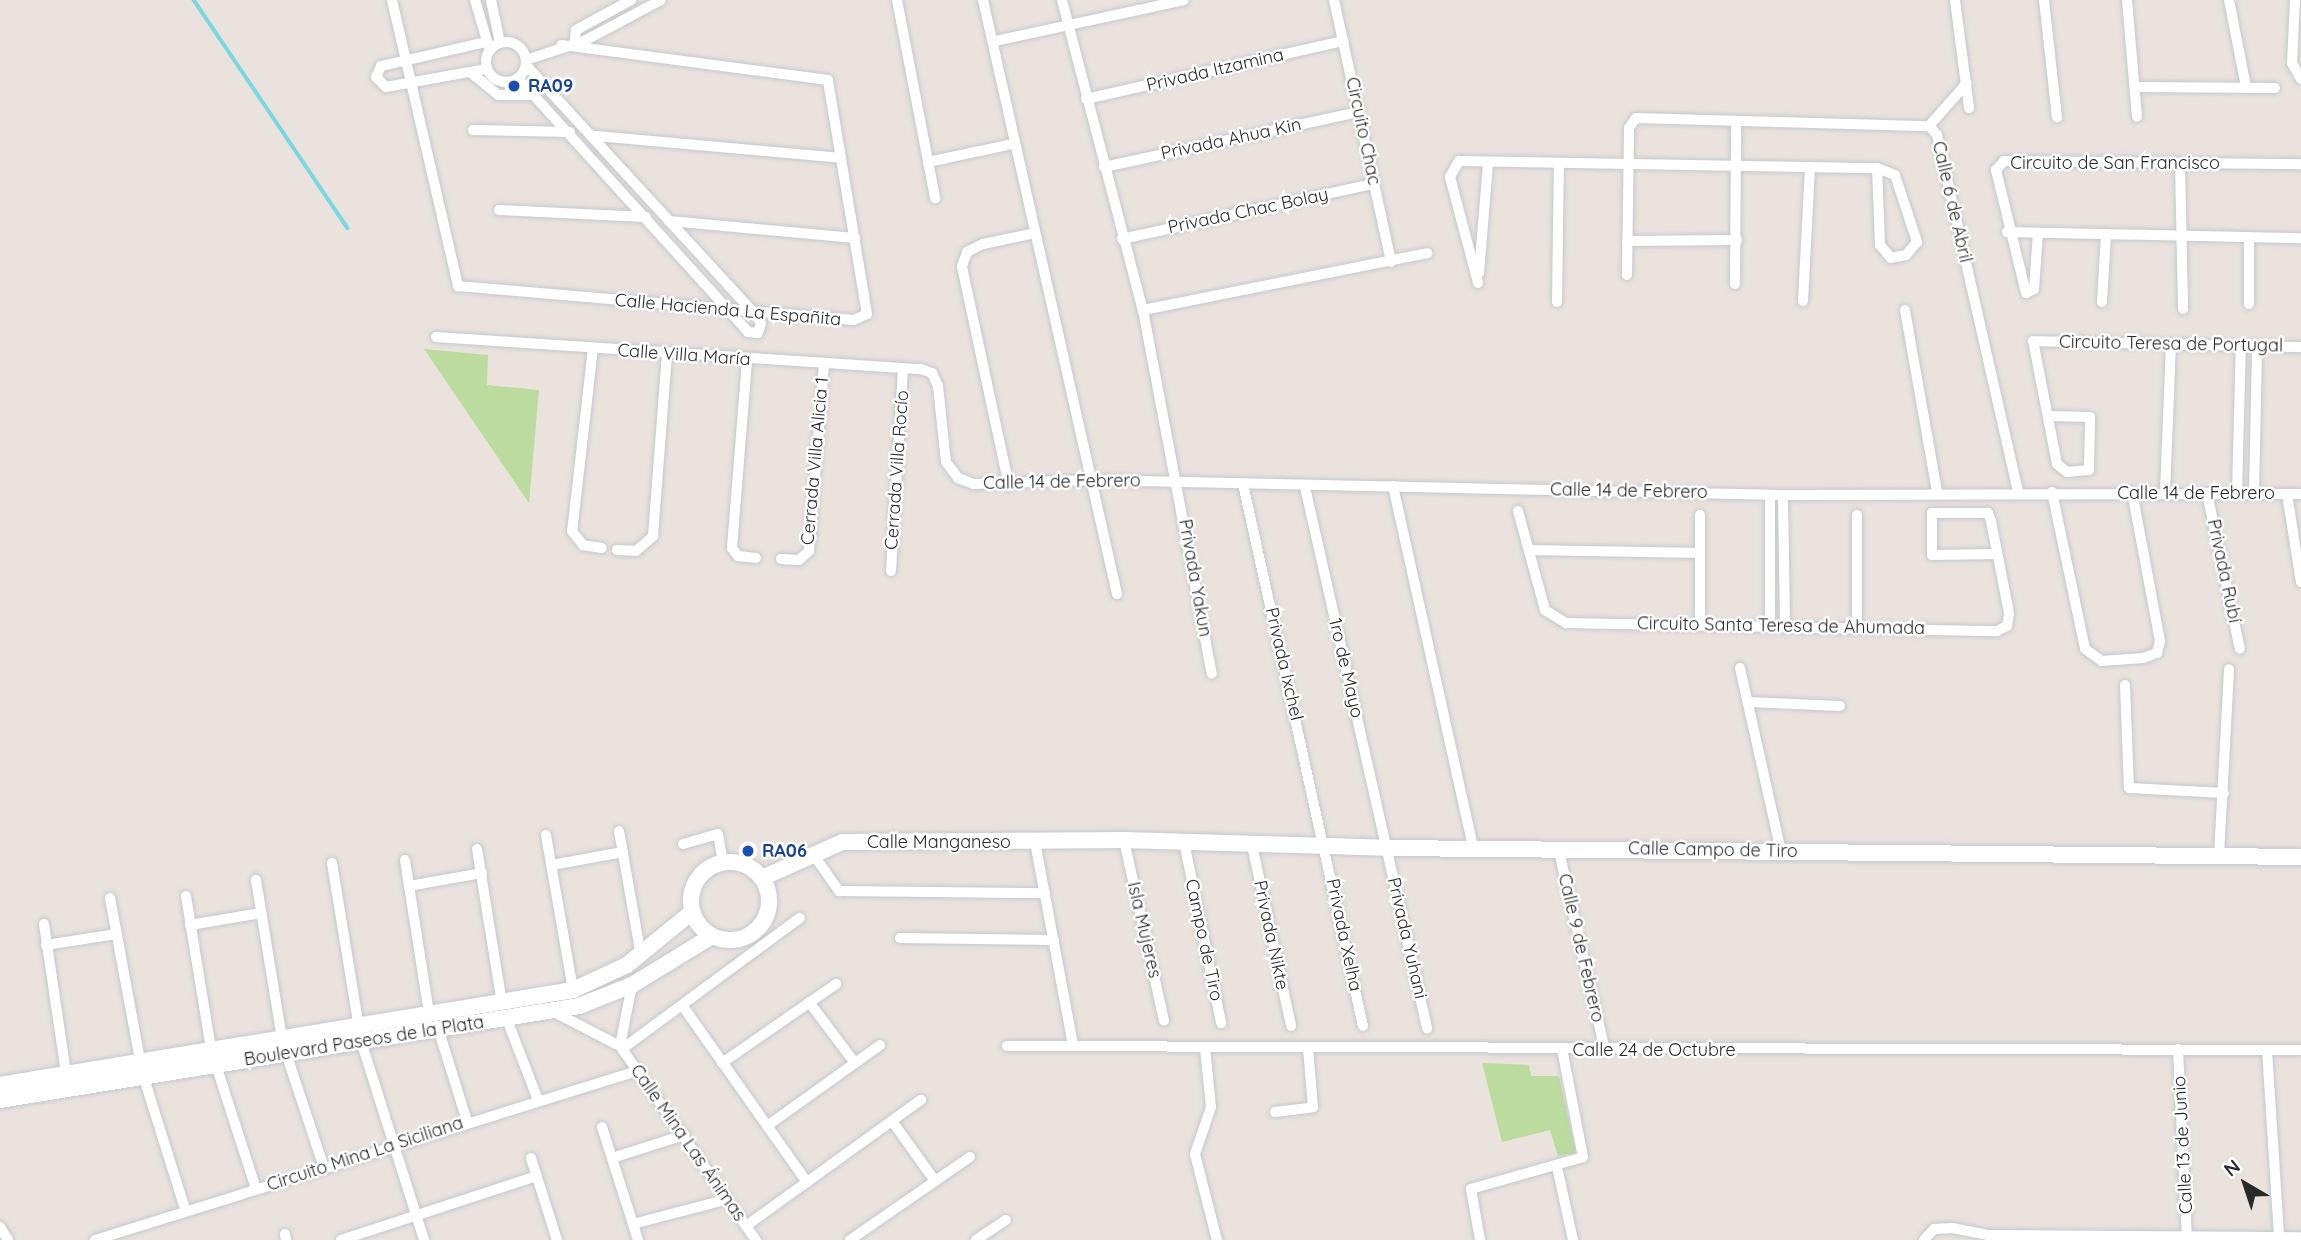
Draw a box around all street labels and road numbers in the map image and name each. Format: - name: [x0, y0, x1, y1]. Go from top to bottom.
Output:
- street label: Privada Itzamina: [1144, 44, 1286, 96]
- street label: Circuito Chac: [1341, 75, 1385, 187]
- street label: Privada Ahua Kin: [1159, 114, 1303, 164]
- street label: Calle 6 de Abril: [1928, 139, 1976, 265]
- street label: Circuito de San Francisco: [2010, 152, 2220, 174]
- street label: Privada Chac Bolay: [1166, 183, 1330, 239]
- street label: Calle Hacienda La Españita: [614, 289, 842, 331]
- street label: Circuito Teresa de Portugal: [2059, 331, 2283, 357]
- street label: Calle Villa María: [617, 340, 751, 370]
- street label: Cerrada Villa Alicia 1: [797, 376, 833, 546]
- street label: Cerrada Villa Rocío: [881, 389, 913, 551]
- street label: Calle 14 de Febrero: [983, 470, 1141, 494]
- street label: Calle 14 de Febrero: [1550, 479, 1708, 503]
- street label: Calle 14 de Febrero: [2117, 482, 2275, 504]
- street label: Privada Yakun: [1174, 517, 1216, 639]
- street label: Privada Rubí: [2202, 517, 2246, 625]
- street label: Privada Ixchel: [1260, 605, 1308, 723]
- street label: Circuito Santa Teresa de Ahumada: [1637, 613, 1925, 639]
- street label: 1ro de Mayo: [1324, 616, 1368, 720]
- street label: Calle Manganeso: [867, 831, 1011, 853]
- street label: Calle Campo de Tiro: [1628, 838, 1798, 862]
- street label: Calle 9 de Febrero: [1553, 872, 1609, 1024]
- street label: Privada Yuhani: [1383, 875, 1431, 1001]
- street label: Campo de Tiro: [1181, 877, 1227, 1003]
- street label: Privada Xelha: [1322, 877, 1366, 993]
- street label: Privada Nikte: [1249, 878, 1293, 992]
- street label: Isla Mujeres: [1122, 880, 1166, 980]
- street label: Boulevard Paseos de la Plata: [242, 1011, 486, 1071]
- street label: Calle 24 de Octubre: [1572, 1039, 1736, 1061]
- street label: Calle Mina Las Ánimas: [626, 1060, 750, 1226]
- street label: Calle 13 de Junio: [2169, 1075, 2197, 1215]
- street label: Circuito Mina La Siciliana: [264, 1112, 466, 1196]

